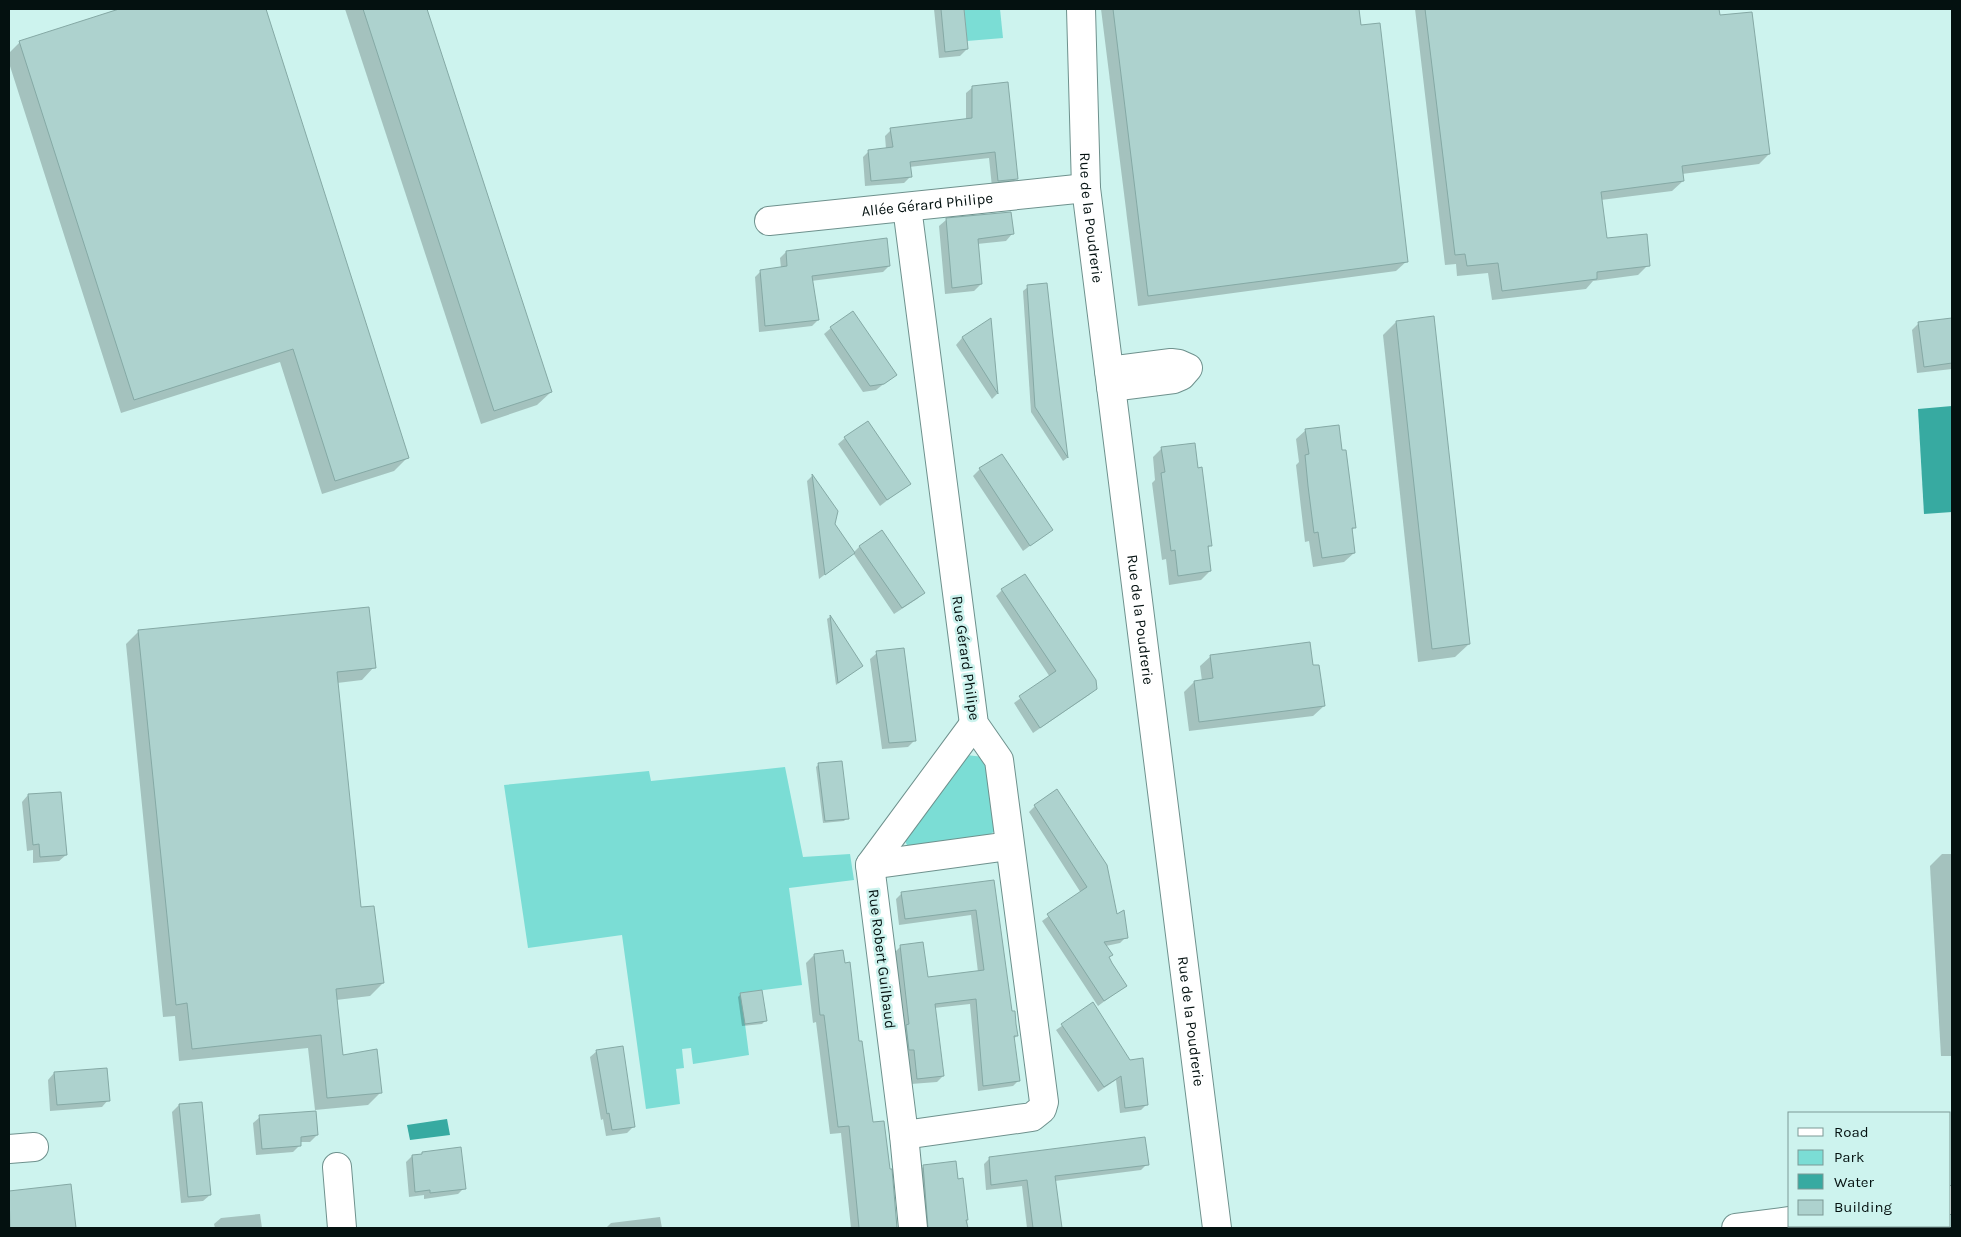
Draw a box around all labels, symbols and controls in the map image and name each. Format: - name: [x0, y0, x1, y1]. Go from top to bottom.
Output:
- street label: Rue de la Poudrerie: [1076, 152, 1107, 284]
- street label: Allée Gérard Philipe: [861, 189, 994, 220]
- street label: Rue de la Poudrerie: [1123, 553, 1157, 686]
- street label: Rue Gérard Philipe: [948, 595, 984, 721]
- street label: Rue Robert Guilbaud: [864, 888, 900, 1030]
- street label: Rue de la Poudrerie: [1174, 955, 1208, 1087]
- legend: [1788, 1112, 1951, 1227]
- text: Road: [1834, 1123, 1869, 1141]
- text: Park: [1834, 1148, 1864, 1166]
- text: Water: [1834, 1173, 1875, 1191]
- text: Building: [1834, 1198, 1892, 1216]

